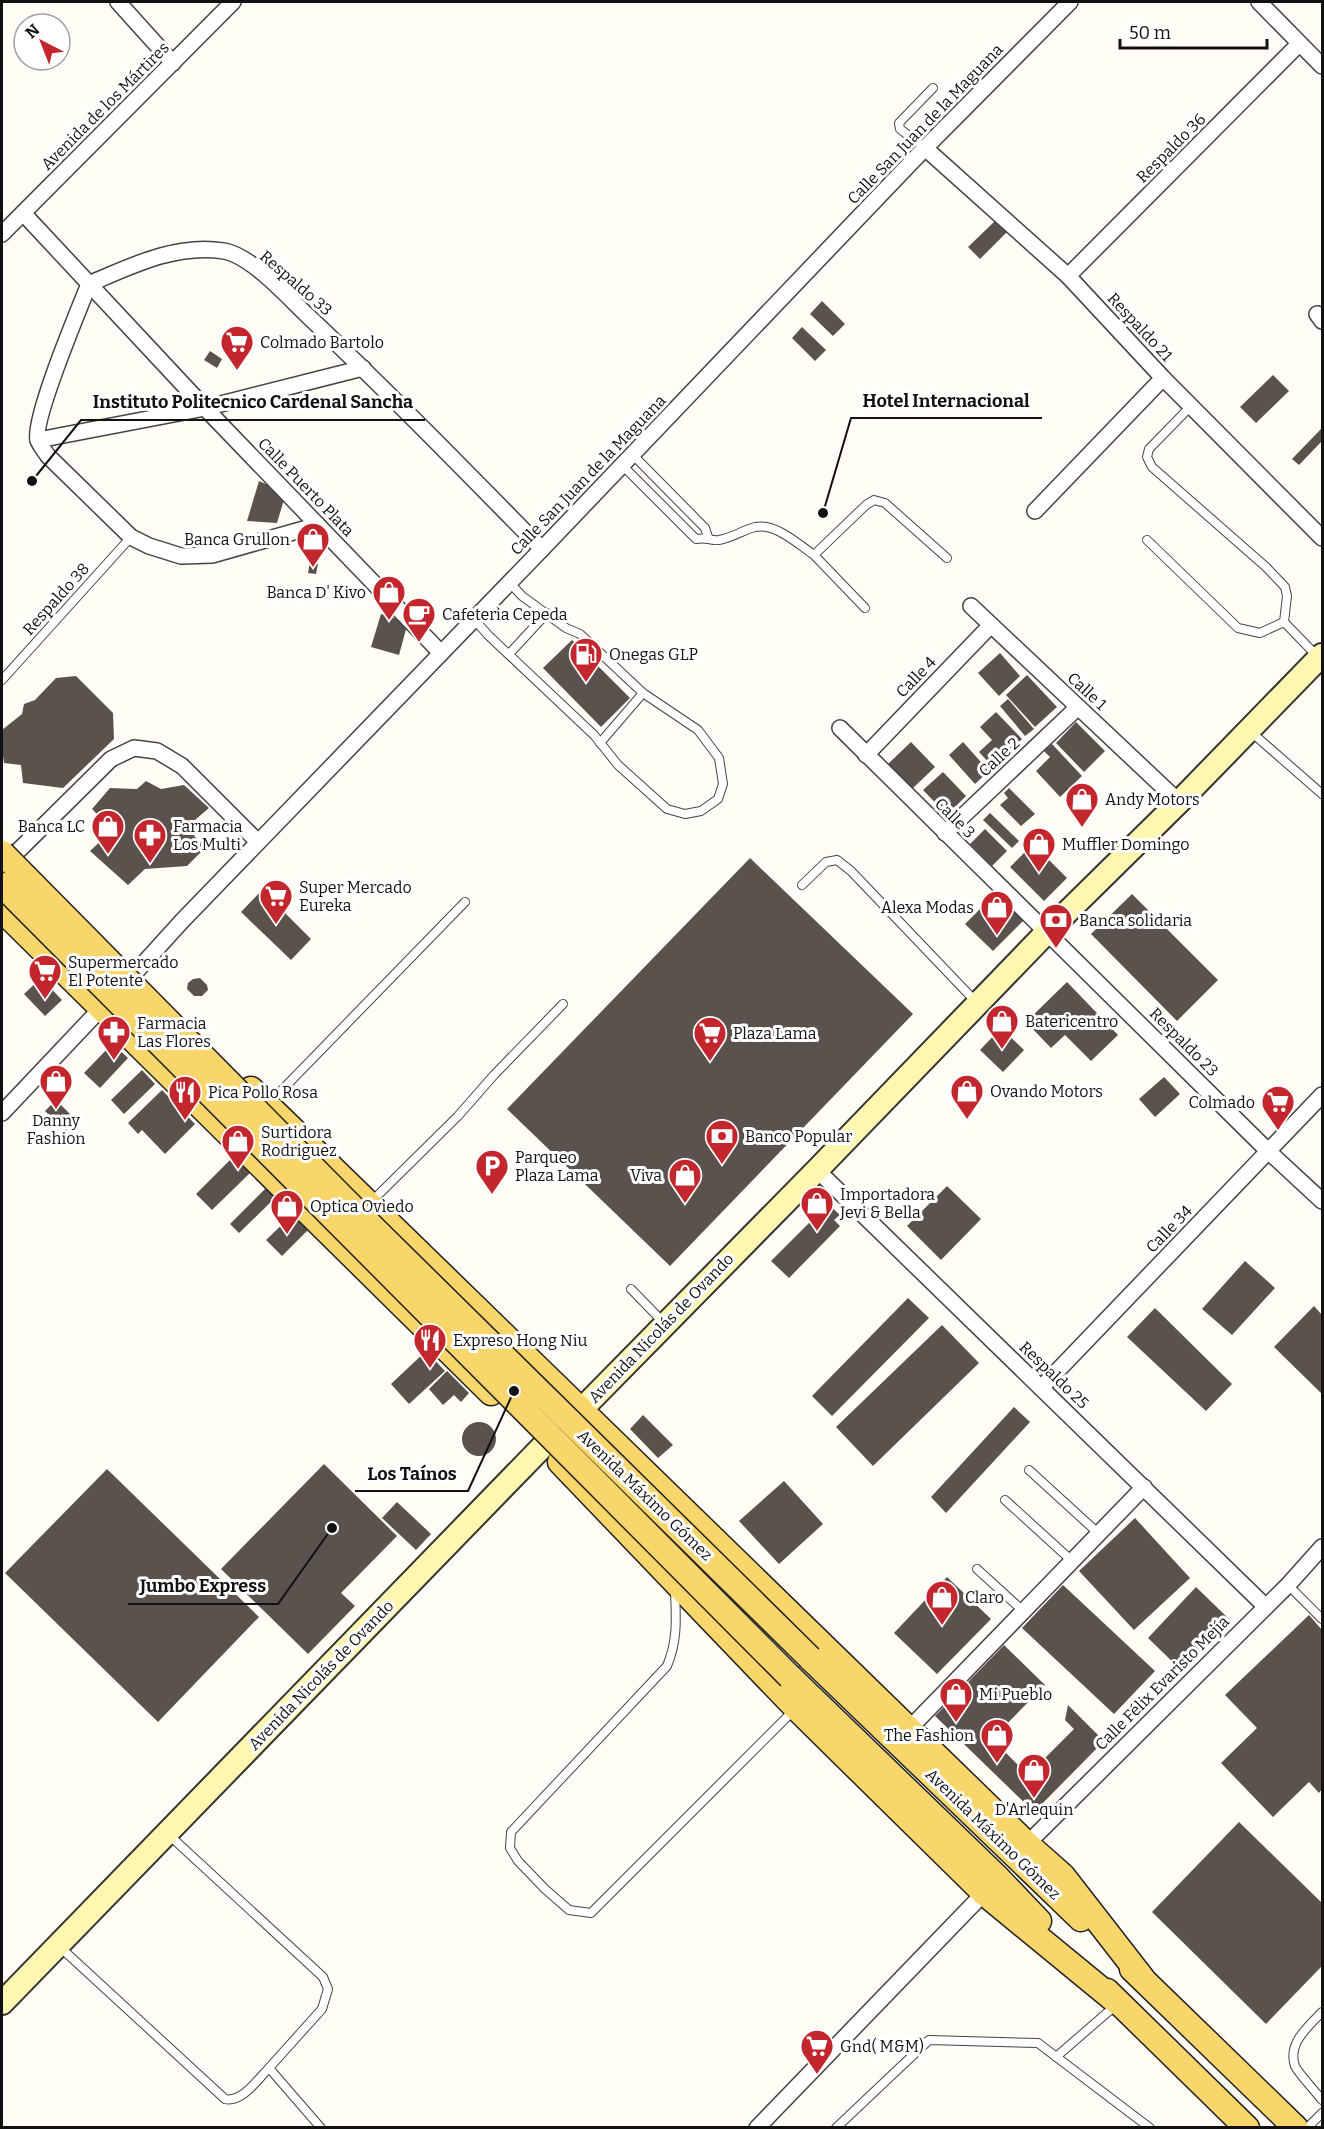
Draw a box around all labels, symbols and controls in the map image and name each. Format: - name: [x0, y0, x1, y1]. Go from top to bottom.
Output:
- north arrow: [12, 12, 72, 72]
- scale bar: [1120, 12, 1267, 50]
- text: N: [21, 20, 43, 42]
- text: 50 m: [1129, 22, 1171, 44]
- street label: Avenida de los Mártires: [37, 38, 173, 174]
- street label: Calle San Juan de la Maguana: [843, 40, 1007, 208]
- street label: Respaldo 36: [1133, 110, 1209, 186]
- street label: Respaldo 33: [256, 247, 336, 319]
- street label: Respaldo 21: [1104, 289, 1177, 365]
- supermarket icon: Colmado Bartolo: [219, 324, 255, 371]
- place label: Colmado Bartolo: [260, 333, 384, 352]
- callout: Hotel Internacional: [851, 382, 1042, 418]
- callout: Instituto Politecnico Cardenal Sancha: [81, 384, 425, 420]
- text: Hotel Internacional: [862, 390, 1030, 412]
- text: Instituto Politecnico Cardenal Sancha: [93, 391, 413, 413]
- street label: Calle San Juan de la Maguana: [506, 391, 670, 559]
- street label: Calle Puerto Plata: [254, 434, 358, 540]
- shop icon: Banca Grullon: [295, 521, 331, 568]
- place label: Banca Grullon: [184, 530, 290, 549]
- street label: Respaldo 38: [19, 559, 93, 639]
- shop icon: Banca D' Kivo: [371, 574, 407, 621]
- place label: Banca D' Kivo: [266, 583, 366, 602]
- cafe icon: Cafeteria Cepeda: [401, 596, 437, 643]
- place label: Cafeteria Cepeda: [442, 605, 568, 624]
- fuel station icon: Onegas GLP: [568, 636, 604, 683]
- place label: Onegas GLP: [609, 645, 698, 664]
- street label: Calle 4: [892, 652, 940, 701]
- street label: Calle 1: [1064, 668, 1111, 714]
- street label: Calle 2: [975, 733, 1023, 781]
- shop icon: Andy Motors: [1064, 781, 1100, 828]
- place label: Andy Motors: [1105, 790, 1200, 809]
- street label: Calle 3: [931, 794, 979, 842]
- shop icon: Banca LC: [90, 808, 126, 855]
- place label: Banca LC: [18, 817, 85, 836]
- pharmacy icon: Farmacia Los Multi: [132, 817, 168, 864]
- place label: Farmacia Los Multi: [173, 817, 243, 854]
- shop icon: Muffler Domingo: [1021, 826, 1057, 873]
- place label: Muffler Domingo: [1062, 835, 1190, 854]
- supermarket icon: Super Mercado Eureka: [258, 878, 294, 925]
- place label: Super Mercado Eureka: [299, 878, 412, 915]
- shop icon: Alexa Modas: [979, 889, 1015, 936]
- place label: Alexa Modas: [881, 898, 974, 917]
- bank icon: Banca solidaria: [1038, 902, 1074, 949]
- place label: Banca solidaria: [1079, 911, 1192, 930]
- supermarket icon: Supermercado El Potente: [27, 953, 63, 1000]
- place label: Supermercado El Potente: [68, 953, 178, 990]
- shop icon: Batericentro: [984, 1003, 1020, 1050]
- street label: Respaldo 23: [1146, 1004, 1222, 1080]
- place label: Batericentro: [1025, 1012, 1118, 1031]
- pharmacy icon: Farmacia Las Flores: [96, 1014, 132, 1061]
- place label: Farmacia Las Flores: [137, 1014, 211, 1051]
- supermarket icon: Plaza Lama: [692, 1015, 728, 1062]
- place label: Plaza Lama: [733, 1024, 817, 1043]
- shop icon: Danny Fashion: [38, 1063, 74, 1110]
- shop icon: Ovando Motors: [949, 1073, 985, 1120]
- restaurant icon: Pica Pollo Rosa: [167, 1074, 203, 1121]
- place label: Ovando Motors: [990, 1082, 1103, 1101]
- place label: Pica Pollo Rosa: [208, 1083, 318, 1102]
- supermarket icon: Colmado: [1260, 1084, 1296, 1131]
- place label: Colmado: [1189, 1093, 1255, 1112]
- place label: Danny Fashion: [27, 1111, 85, 1148]
- bank icon: Banco Popular: [704, 1118, 740, 1165]
- shop icon: Surtidora Rodriguez: [220, 1123, 256, 1170]
- place label: Surtidora Rodriguez: [261, 1123, 337, 1160]
- place label: Banco Popular: [745, 1127, 852, 1146]
- parking icon: Parqueo Plaza Lama: [474, 1148, 510, 1195]
- place label: Parqueo Plaza Lama: [515, 1148, 599, 1185]
- shop icon: Viva: [667, 1157, 703, 1204]
- place label: Viva: [630, 1166, 662, 1185]
- shop icon: Importadora Jevi & Bella: [799, 1185, 835, 1232]
- place label: Importadora Jevi & Bella: [839, 1185, 935, 1222]
- shop icon: Optica Oviedo: [269, 1188, 305, 1235]
- place label: Optica Oviedo: [310, 1197, 414, 1216]
- street label: Calle 34: [1142, 1201, 1197, 1257]
- street label: Avenida Nicolás de Ovando: [584, 1249, 738, 1407]
- restaurant icon: Expreso Hong Niu: [412, 1322, 448, 1369]
- place label: Expreso Hong Niu: [453, 1331, 588, 1350]
- street label: Respaldo 25: [1016, 1337, 1092, 1413]
- street label: Avenida Máximo Gómez: [574, 1426, 717, 1565]
- callout: Los Taínos: [355, 1455, 468, 1491]
- text: Los Taínos: [367, 1463, 457, 1485]
- callout: Jumbo Express: [128, 1568, 278, 1604]
- text: Jumbo Express: [139, 1575, 266, 1597]
- shop icon: Claro: [924, 1579, 960, 1626]
- place label: Claro: [965, 1588, 1004, 1607]
- street label: Avenida Nicolás de Ovando: [244, 1596, 398, 1754]
- street label: Calle Félix Evaristo Mejía: [1091, 1612, 1233, 1754]
- shop icon: Mi Pueblo: [938, 1676, 974, 1723]
- place label: Mi Pueblo: [979, 1685, 1052, 1704]
- shop icon: The Fashion: [979, 1717, 1015, 1764]
- place label: The Fashion: [884, 1726, 974, 1745]
- shop icon: D'Arlequin: [1016, 1752, 1052, 1799]
- street label: Avenida Máximo Gómez: [922, 1765, 1065, 1904]
- place label: D'Arlequin: [995, 1800, 1073, 1819]
- supermarket icon: Gnd( M&M): [799, 2028, 835, 2075]
- place label: Gnd( M&M): [840, 2037, 924, 2056]

